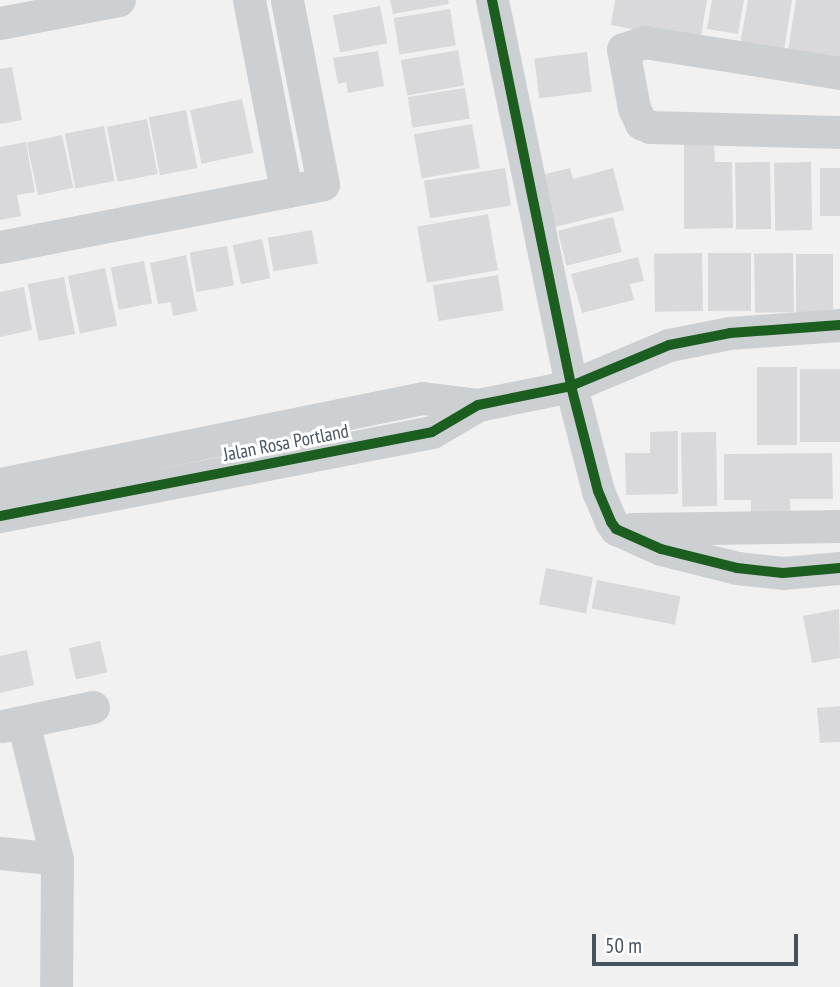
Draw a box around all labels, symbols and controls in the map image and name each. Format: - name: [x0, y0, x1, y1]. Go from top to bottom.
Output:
- street label: Jalan Rosa Portland: [222, 420, 350, 466]
- scale bar: [595, 920, 802, 964]
- text: 50 m: [605, 932, 642, 959]

